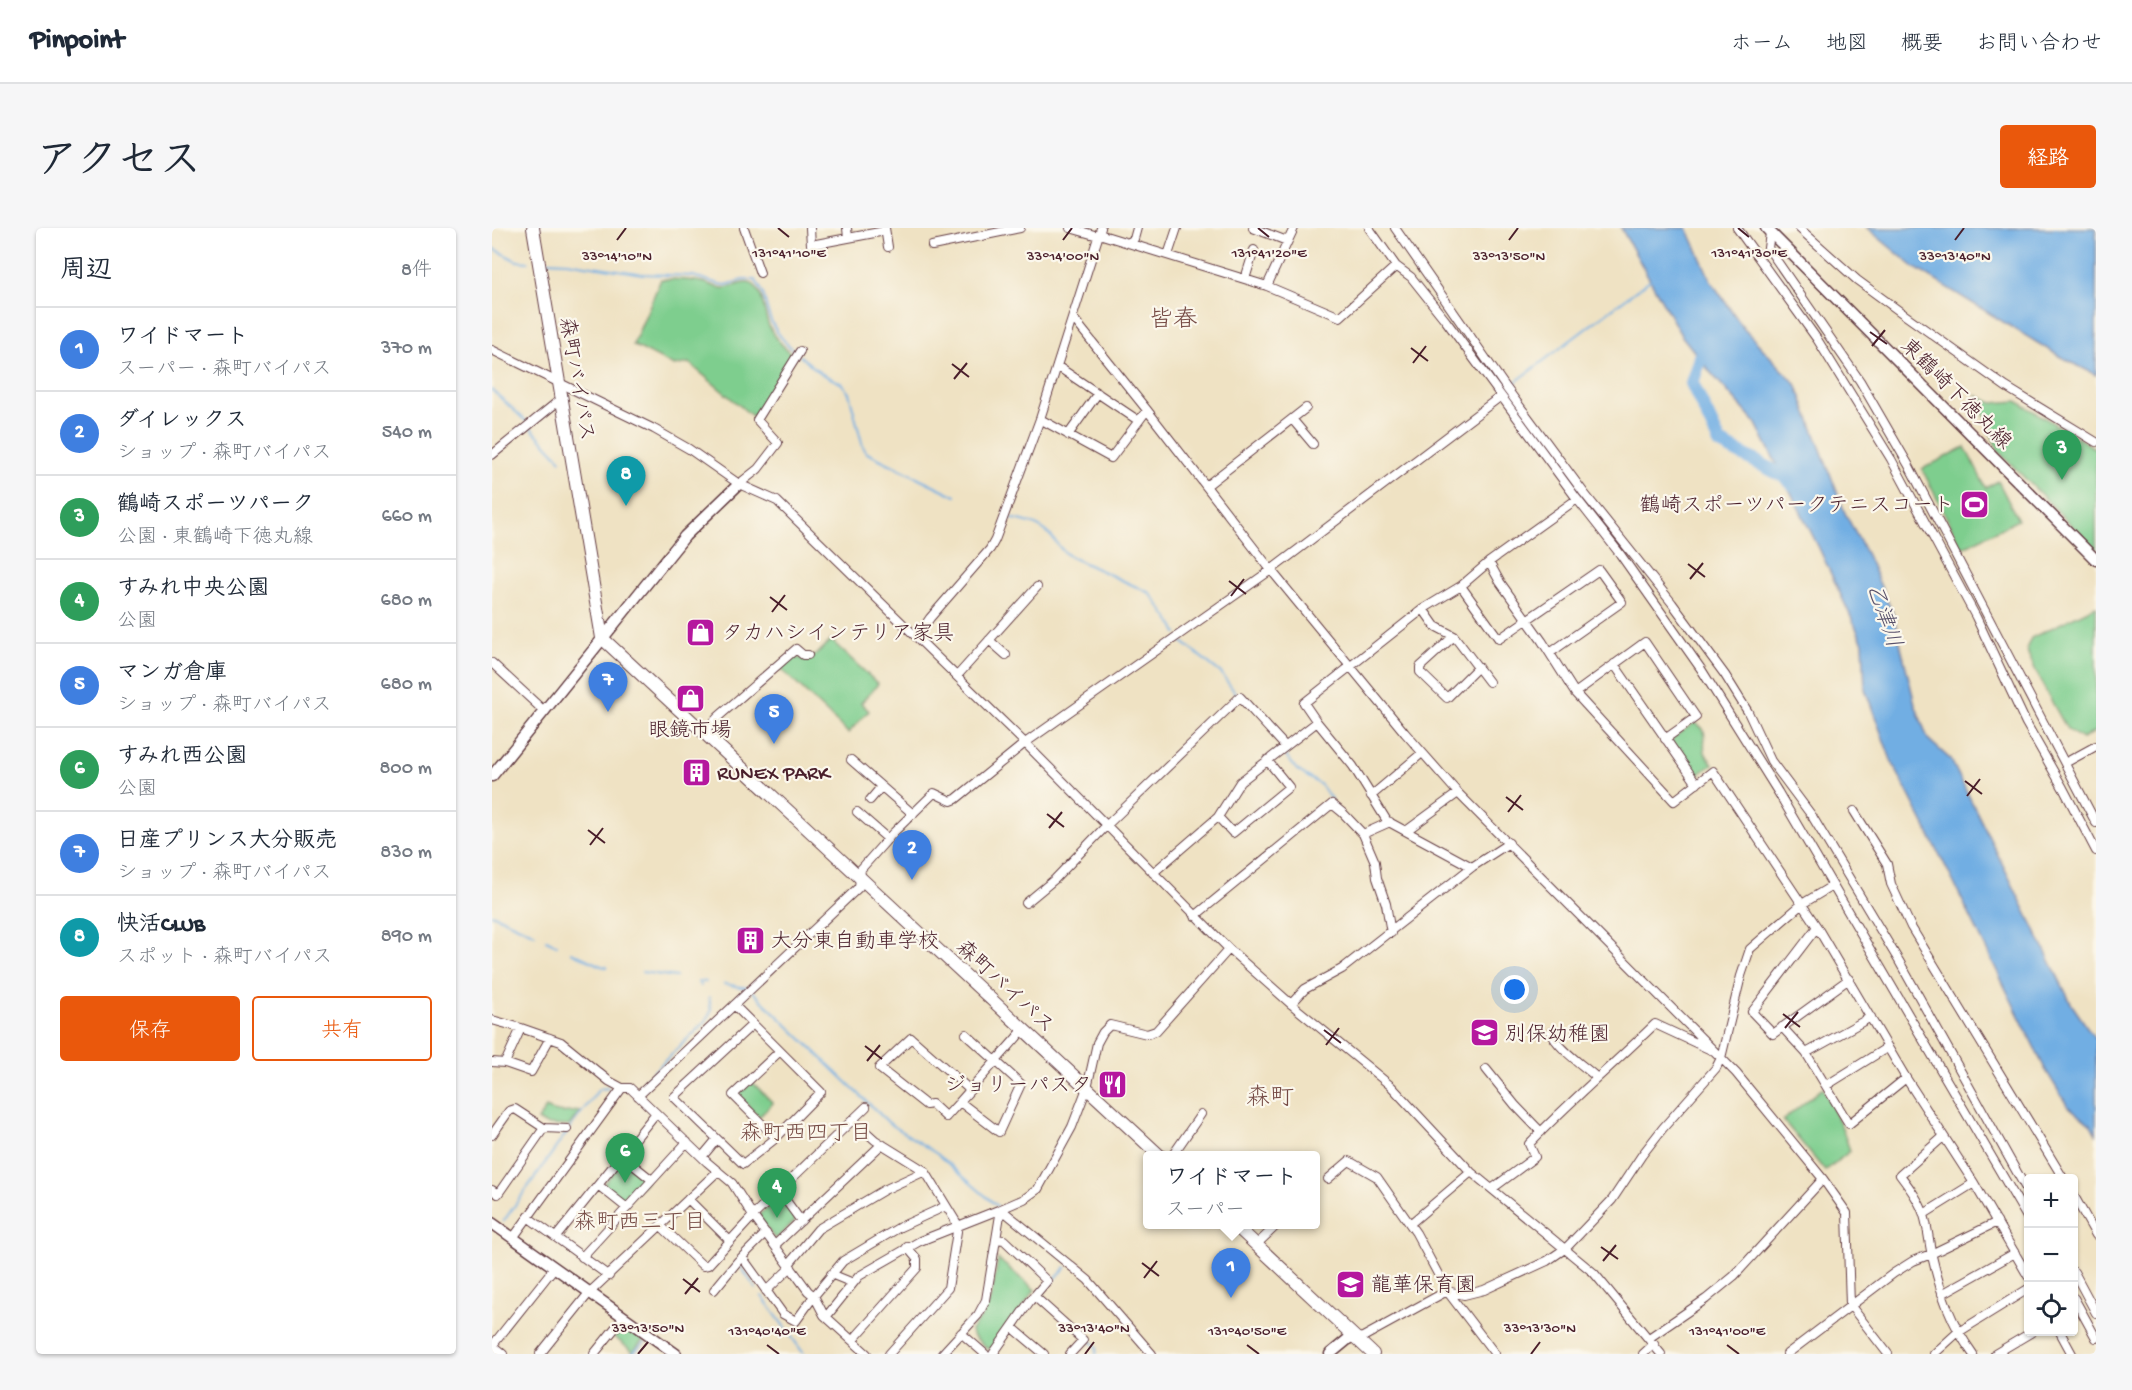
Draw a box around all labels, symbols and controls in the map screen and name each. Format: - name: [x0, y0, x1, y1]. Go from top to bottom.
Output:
- text: Pinpoint: [30, 25, 124, 58]
- text: ホーム: [1731, 33, 1793, 58]
- text: 地図: [1826, 33, 1868, 58]
- text: 概要: [1901, 33, 1943, 58]
- text: お問い合わせ: [1976, 33, 2102, 58]
- button: 経路: [2000, 125, 2096, 188]
- text: アクセス: [36, 140, 201, 189]
- text: 131°41'10"E: [751, 245, 827, 263]
- text: 131°41'20"E: [1230, 245, 1307, 263]
- text: 131°41'30"E: [1710, 245, 1787, 263]
- text: 33°14'10"N: [581, 248, 652, 266]
- text: 33°14'00"N: [1026, 248, 1099, 266]
- text: 33°13'50"N: [1472, 248, 1545, 266]
- text: 33°13'40"N: [1918, 248, 1991, 266]
- text: 周辺: [60, 257, 112, 288]
- text: 8件: [401, 260, 432, 283]
- district label: 皆春: [1149, 306, 1197, 336]
- street label: 森町バイパス: [551, 315, 600, 444]
- text: ワイドマート: [117, 325, 249, 351]
- street label: 東鶴崎下徳丸線: [1894, 333, 2017, 456]
- text: 1: [75, 338, 84, 361]
- text: 370 m: [381, 338, 432, 361]
- text: スーパー · 森町バイパス: [117, 359, 332, 382]
- text: ダイレックス: [117, 409, 247, 435]
- text: 2: [75, 422, 84, 445]
- text: 540 m: [382, 422, 432, 445]
- pin: 3: [2042, 430, 2082, 480]
- text: ショップ · 森町バイパス: [117, 443, 332, 466]
- pin: 8: [606, 456, 646, 506]
- sports icon: 鶴崎スポーツパークテニスコート: [1959, 488, 1991, 520]
- text: 鶴崎スポーツパーク: [117, 493, 314, 519]
- place label: 鶴崎スポーツパークテニスコート: [1639, 494, 1954, 520]
- text: 3: [74, 506, 85, 529]
- text: 660 m: [381, 506, 432, 529]
- text: 公園 · 東鶴崎下徳丸線: [117, 527, 313, 550]
- text: すみれ中央公園: [117, 577, 269, 603]
- water label: 乙津川: [1859, 581, 1906, 652]
- text: 4: [75, 590, 84, 613]
- text: 680 m: [381, 590, 432, 613]
- text: 公園: [117, 611, 157, 634]
- shop icon: タカハシインテリア家具: [685, 616, 717, 648]
- place label: タカハシインテリア家具: [722, 621, 954, 648]
- text: マンガ倉庫: [117, 661, 227, 687]
- pin: 7: [588, 662, 628, 712]
- text: 5: [74, 674, 85, 697]
- text: 680 m: [381, 674, 432, 697]
- shop icon: 眼鏡市場: [674, 682, 706, 714]
- pin: 5: [754, 694, 794, 744]
- text: ショップ · 森町バイパス: [117, 695, 332, 718]
- place label: 眼鏡市場: [648, 719, 732, 745]
- text: すみれ西公園: [117, 745, 247, 771]
- building icon: RUNEX PARK: [680, 756, 712, 788]
- text: 6: [74, 758, 85, 781]
- text: 800 m: [379, 758, 432, 781]
- place label: RUNEX PARK: [717, 763, 832, 788]
- text: 公園: [117, 779, 157, 802]
- text: 日産プリンス大分販売: [117, 829, 337, 855]
- pin: 2: [892, 830, 932, 880]
- text: 7: [74, 842, 85, 865]
- text: 830 m: [380, 842, 432, 865]
- text: ショップ · 森町バイパス: [117, 863, 332, 886]
- text: 快活CLUB: [117, 913, 205, 939]
- building icon: 大分東自動車学校: [734, 924, 766, 956]
- text: 8: [74, 926, 85, 949]
- text: 890 m: [381, 926, 432, 949]
- place label: 大分東自動車学校: [771, 929, 939, 956]
- street label: 森町バイパス: [949, 935, 1059, 1041]
- text: スポット · 森町バイパス: [117, 947, 332, 970]
- your location: [1500, 975, 1529, 1004]
- button: 保存: [60, 996, 240, 1061]
- button: 共有: [252, 996, 432, 1061]
- school or university icon: 別保幼稚園: [1468, 1017, 1500, 1049]
- place label: 別保幼稚園: [1505, 1023, 1610, 1049]
- restaurant icon: ジョリーパスタ: [1097, 1068, 1129, 1100]
- place label: ジョリーパスタ: [945, 1075, 1092, 1100]
- district label: 森町: [1246, 1084, 1294, 1114]
- district label: 森町西四丁目: [740, 1121, 872, 1148]
- pin: 6: [606, 1134, 644, 1183]
- popup: [1143, 1151, 1320, 1229]
- text: ワイドマート: [1166, 1166, 1297, 1192]
- pin: 4: [758, 1168, 796, 1218]
- map controls: [2024, 1174, 2078, 1336]
- button: +: [2024, 1174, 2078, 1228]
- text: スーパー: [1166, 1200, 1245, 1223]
- district label: 森町西三丁目: [574, 1210, 706, 1237]
- button: −: [2024, 1228, 2078, 1282]
- pin: 1: [1212, 1248, 1250, 1298]
- school or university icon: 龍華保育園: [1334, 1268, 1366, 1300]
- place label: 龍華保育園: [1371, 1273, 1476, 1300]
- button: locate: [2024, 1282, 2078, 1336]
- text: 33°13'50"N: [611, 1320, 684, 1338]
- text: 33°13'40"N: [1057, 1320, 1130, 1338]
- text: 33°13'30"N: [1503, 1320, 1576, 1338]
- text: 131°40'40"E: [727, 1323, 806, 1341]
- text: 131°40'50"E: [1207, 1323, 1287, 1341]
- text: 131°41'00"E: [1688, 1323, 1766, 1341]

